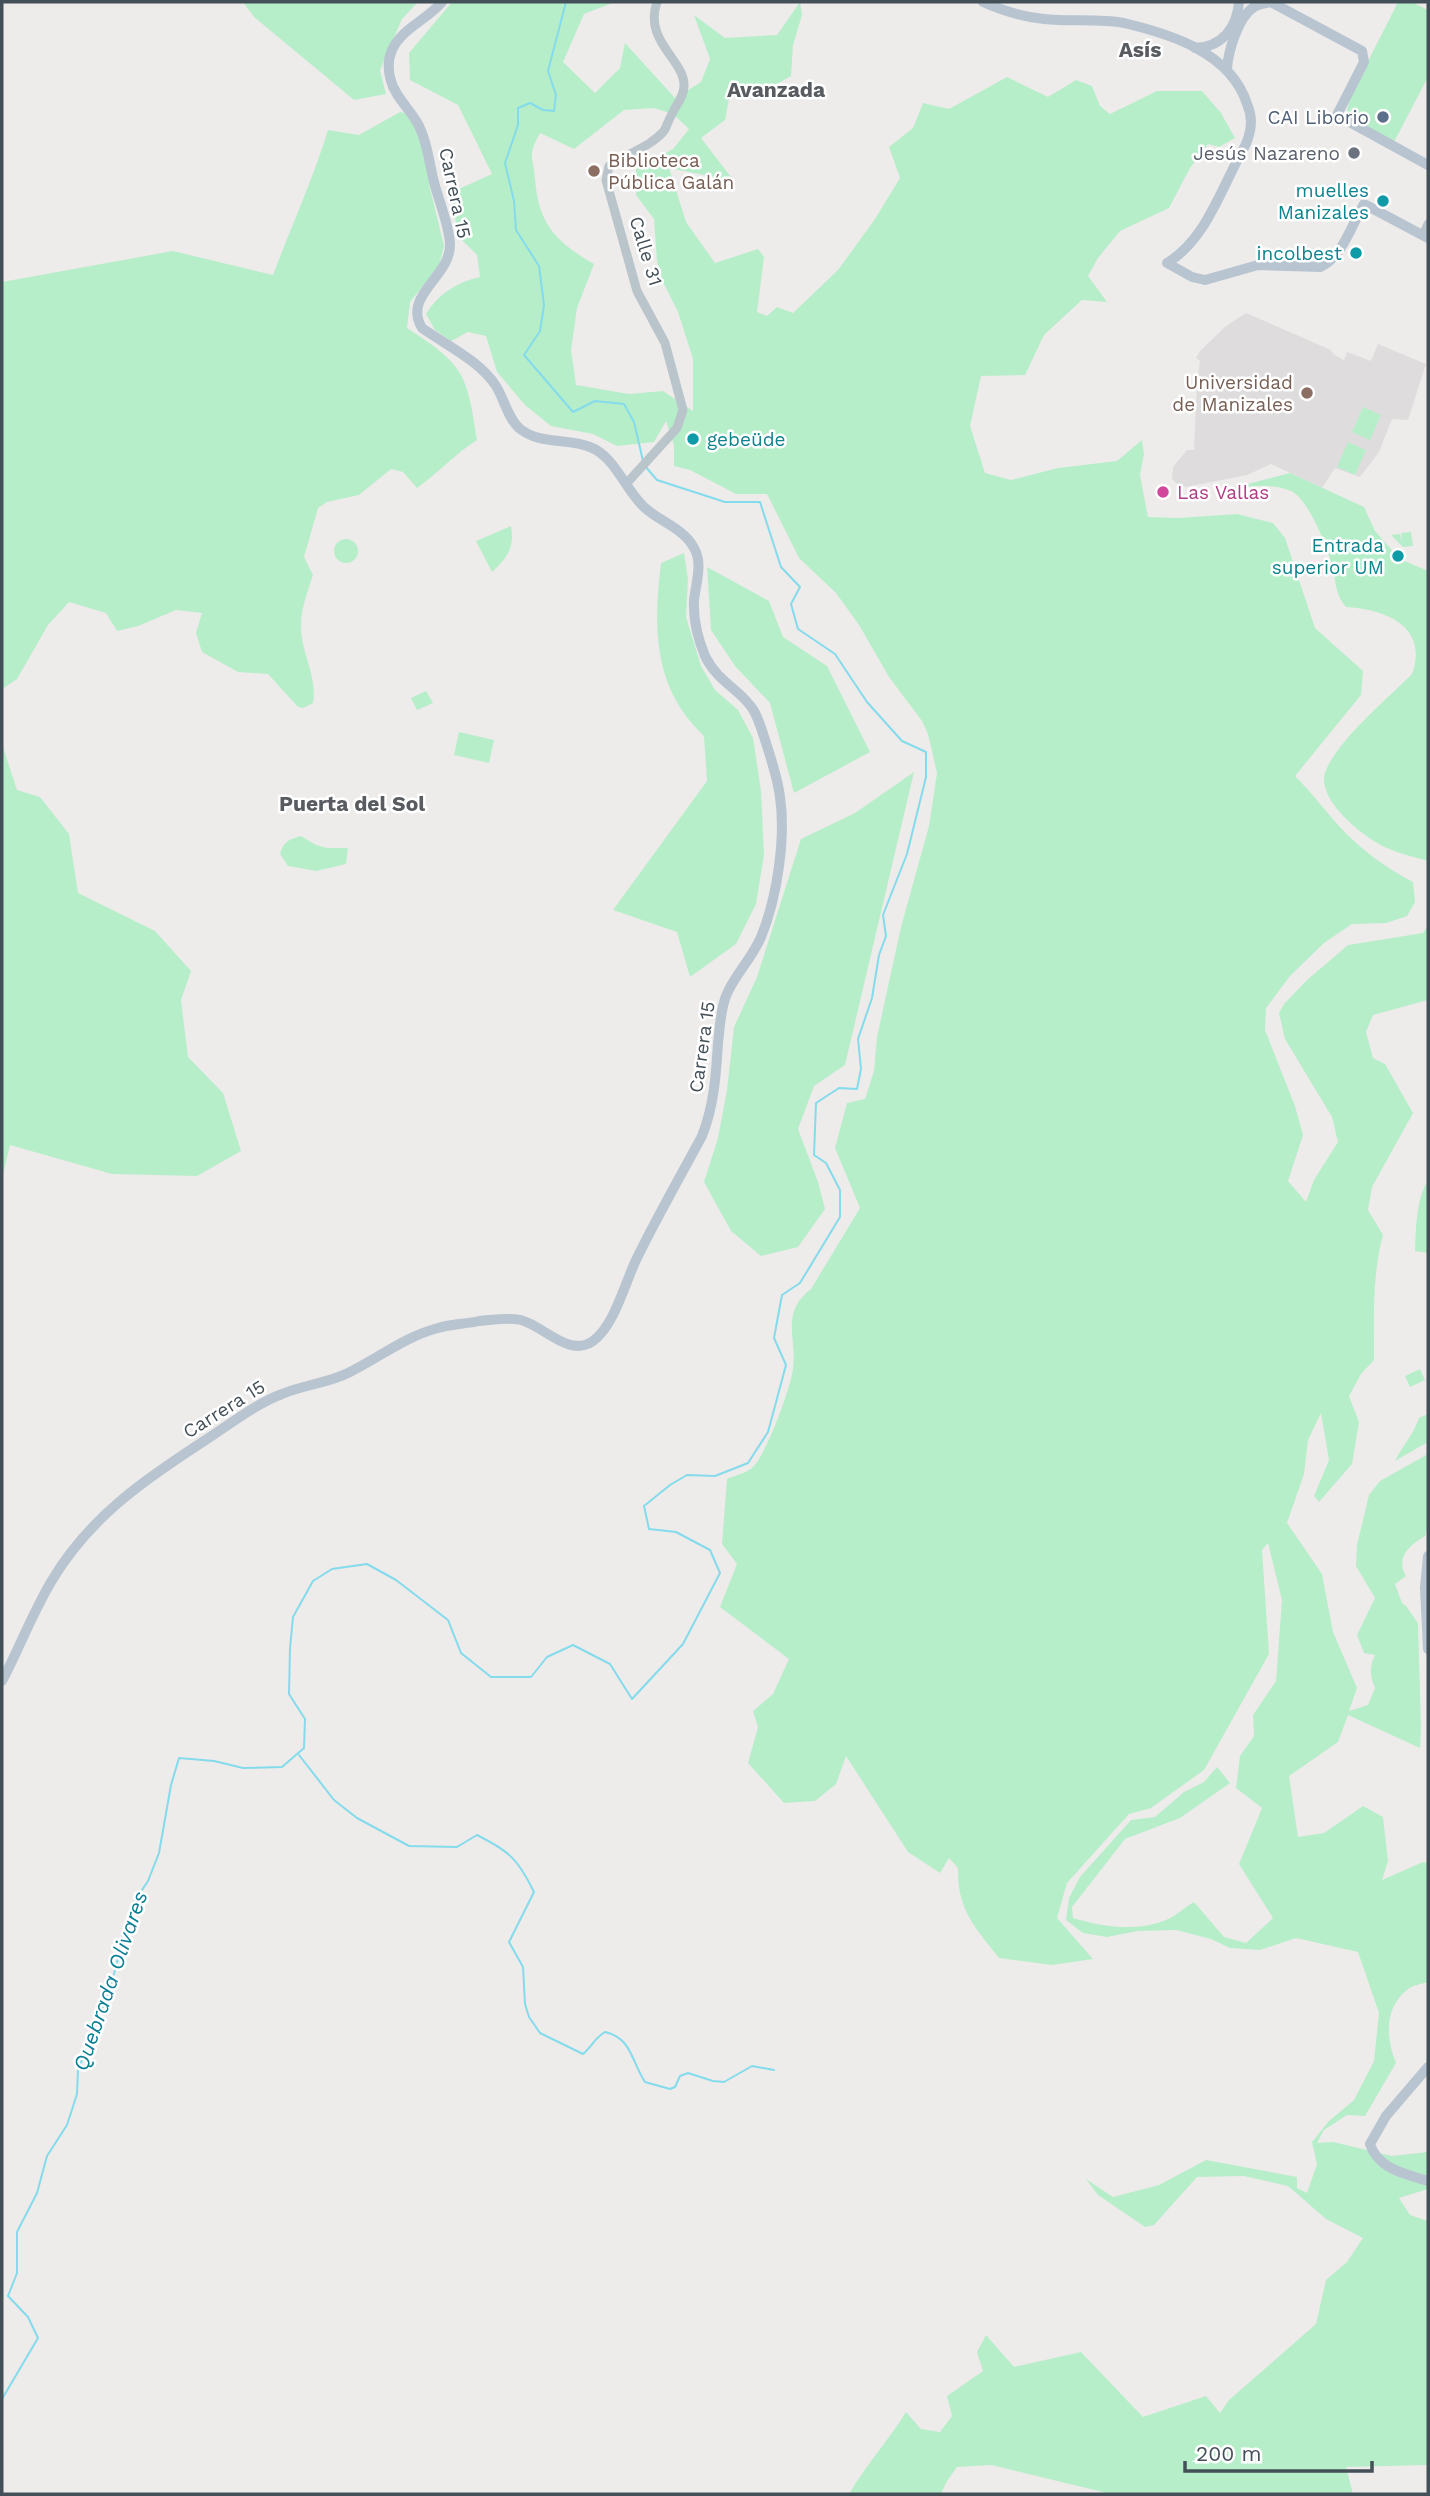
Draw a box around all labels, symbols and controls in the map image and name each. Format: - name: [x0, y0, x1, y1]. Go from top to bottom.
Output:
- district label: Asís: [1119, 37, 1161, 62]
- district label: Avanzada: [727, 77, 826, 102]
- place label: CAI Liborio: [1267, 106, 1369, 129]
- marker: CAI Liborio: [1375, 109, 1391, 125]
- place label: Jesús Nazareno: [1193, 142, 1340, 165]
- street label: Carrera 15: [434, 145, 476, 241]
- marker: Jesús Nazareno: [1346, 145, 1362, 161]
- place label: Biblioteca Pública Galán: [608, 149, 734, 194]
- marker: Biblioteca Pública Galán: [586, 163, 602, 179]
- place label: muelles Manizales: [1278, 179, 1369, 224]
- marker: muelles Manizales: [1375, 193, 1391, 209]
- street label: Calle 31: [625, 214, 667, 288]
- place label: incolbest: [1256, 242, 1342, 265]
- marker: incolbest: [1348, 245, 1364, 261]
- place label: Universidad de Manizales: [1172, 371, 1293, 416]
- marker: Universidad de Manizales: [1299, 385, 1315, 401]
- place label: gebeüde: [707, 428, 786, 451]
- marker: gebeüde: [685, 431, 701, 447]
- place label: Las Vallas: [1177, 481, 1269, 504]
- marker: Las Vallas: [1155, 484, 1171, 500]
- place label: Entrada superior UM: [1272, 534, 1384, 579]
- marker: Entrada superior UM: [1390, 548, 1406, 564]
- district label: Puerta del Sol: [279, 791, 425, 816]
- street label: Carrera 15: [684, 1000, 720, 1094]
- street label: Carrera 15: [179, 1375, 269, 1443]
- water label: Quebrada Olivares: [68, 1888, 153, 2074]
- scale bar: [1185, 2430, 1372, 2474]
- text: 200 m: [1196, 2441, 1262, 2466]

